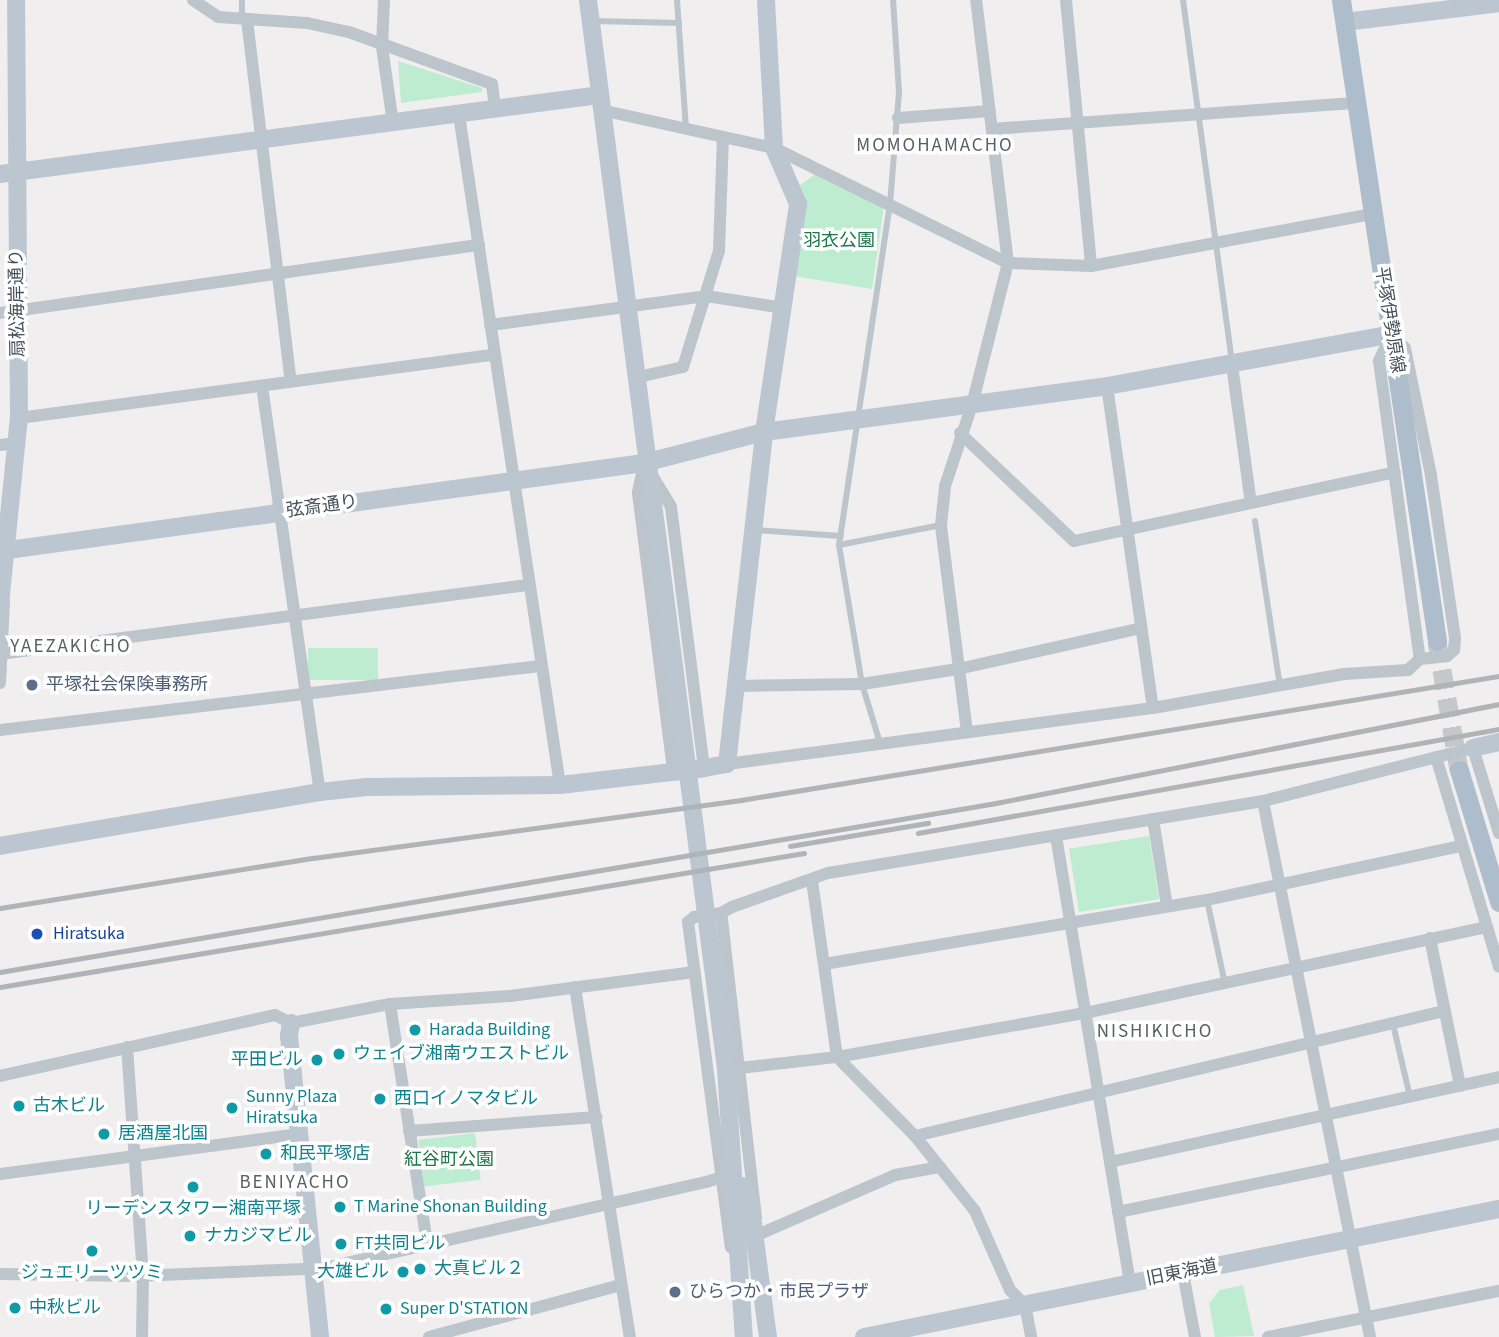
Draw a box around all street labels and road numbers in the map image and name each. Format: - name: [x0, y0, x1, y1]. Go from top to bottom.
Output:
- street label: 扇松海岸通り: [6, 249, 30, 357]
- street label: 平塚伊勢原線: [1370, 265, 1408, 375]
- street label: 弦斎通り: [285, 491, 359, 523]
- street label: 旧東海道: [1145, 1256, 1219, 1290]

